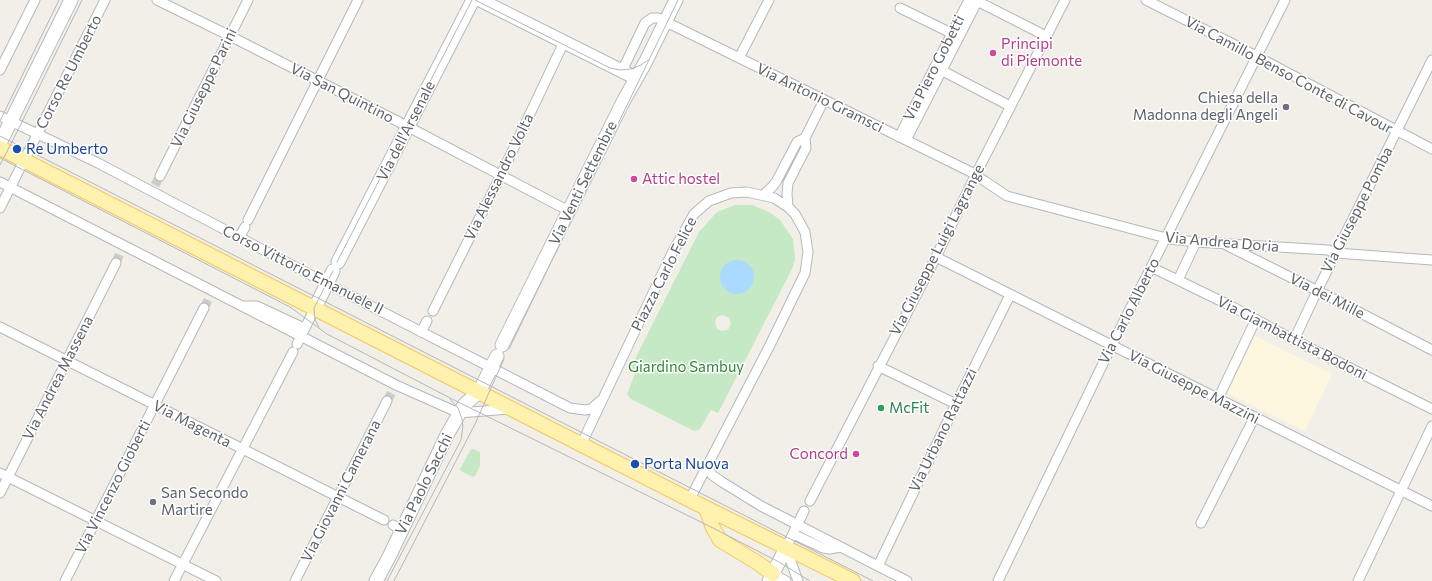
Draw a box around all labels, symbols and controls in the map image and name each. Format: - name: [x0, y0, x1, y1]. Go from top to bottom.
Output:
- street label: Corso Re Umberto: [32, 12, 106, 132]
- street label: Via Piero Gobetti: [900, 12, 968, 124]
- street label: Via Camillo Benso Conte di Cavour: [1182, 12, 1396, 138]
- street label: Via Giuseppe Parini: [167, 25, 241, 151]
- place label: Principi di Piemonte: [1001, 35, 1082, 70]
- marker: Principi di Piemonte: [988, 48, 998, 58]
- street label: Via San Quintino: [287, 59, 397, 127]
- street label: Via Antonio Gramsci: [754, 59, 886, 137]
- street label: Via dell'Arsenale: [373, 78, 439, 184]
- place label: Chiesa della Madonna degli Angeli: [1133, 89, 1278, 124]
- marker: Chiesa della Madonna degli Angeli: [1281, 102, 1291, 112]
- street label: Via Alessandro Volta: [460, 110, 538, 244]
- street label: Via Venti Settembre: [545, 118, 621, 248]
- place label: Re Umberto: [26, 140, 108, 158]
- marker: Re Umberto: [11, 143, 23, 155]
- street label: Via Giuseppe Pomba: [1317, 144, 1397, 276]
- street label: Via Giuseppe Luigi Lagrange: [886, 161, 988, 339]
- place label: Attic hostel: [642, 170, 720, 188]
- marker: Attic hostel: [629, 174, 639, 184]
- street label: Piazza Carlo Felice: [627, 214, 701, 334]
- street label: Corso Vittorio Emanuele II: [219, 222, 387, 318]
- street label: Via Andrea Doria: [1164, 228, 1280, 256]
- street label: Via Carlo Alberto: [1095, 255, 1163, 367]
- street label: Via dei Mille: [1286, 269, 1368, 323]
- street label: Via Giambattista Bodoni: [1214, 292, 1370, 384]
- street label: Via Andrea Massena: [19, 313, 97, 443]
- street label: Via Giuseppe Mazzini: [1125, 346, 1263, 428]
- park label: Giardino Sambuy: [628, 358, 744, 376]
- street label: Via Urbano Rattazzi: [905, 365, 981, 495]
- street label: Via Magenta: [150, 397, 234, 451]
- place label: McFit: [889, 399, 929, 417]
- marker: McFit: [876, 403, 886, 413]
- street label: Via Vincenzo Gioberti: [72, 417, 154, 557]
- street label: Via Giovanni Camerana: [297, 417, 385, 565]
- street label: Via Paolo Sacchi: [392, 430, 456, 538]
- place label: Concord: [789, 445, 848, 463]
- marker: Concord: [851, 449, 861, 459]
- place label: Porta Nuova: [644, 455, 729, 473]
- marker: Porta Nuova: [629, 458, 641, 470]
- place label: San Secondo Martire: [161, 484, 248, 519]
- marker: San Secondo Martire: [148, 497, 158, 507]

